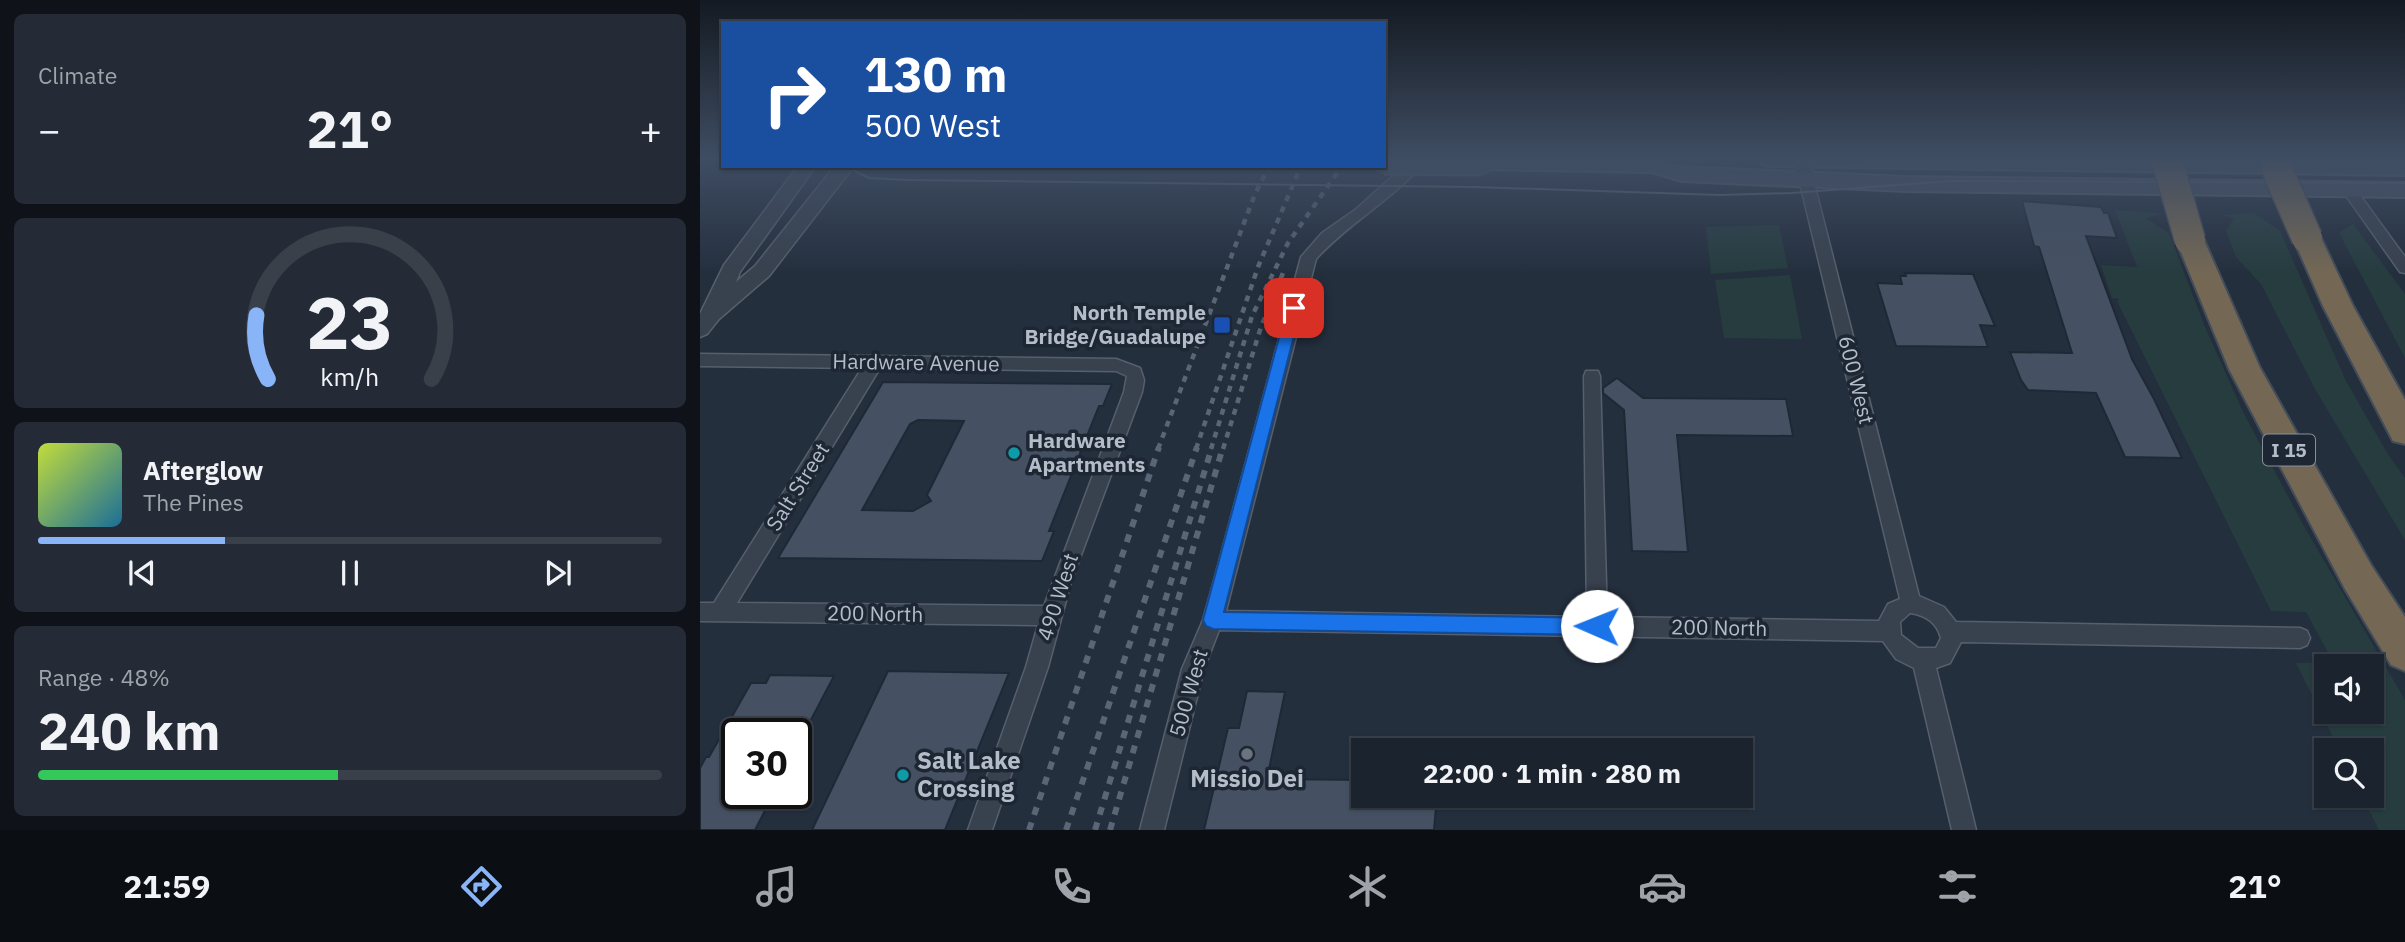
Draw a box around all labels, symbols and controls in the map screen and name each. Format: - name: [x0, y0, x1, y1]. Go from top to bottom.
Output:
- text: 130 m: [864, 42, 1008, 105]
- icon: right: [749, 49, 840, 140]
- text: Climate: [38, 60, 117, 90]
- text: 21°: [307, 95, 393, 162]
- text: 500 West: [864, 104, 1001, 146]
- text: −: [38, 105, 61, 154]
- text: +: [639, 105, 662, 154]
- text: 23: [306, 274, 394, 369]
- pin: [1264, 278, 1324, 338]
- icon: arrive: [1275, 289, 1313, 327]
- place label: North Temple Bridge/Guadalupe: [1025, 298, 1206, 350]
- marker: North Temple Bridge/Guadalupe: [1212, 315, 1232, 335]
- street label: 600 West: [1832, 333, 1881, 427]
- street label: Hardware Avenue: [832, 347, 1000, 377]
- text: km/h: [321, 360, 379, 393]
- place label: Hardware Apartments: [1028, 426, 1145, 478]
- road number: I 15: [2263, 435, 2315, 466]
- street label: Salt Street: [759, 437, 835, 536]
- marker: Hardware Apartments: [1006, 445, 1022, 461]
- text: Afterglow: [143, 453, 263, 487]
- text: The Pines: [143, 487, 244, 517]
- street label: 490 West: [1030, 550, 1084, 644]
- icon: previous: [123, 554, 161, 592]
- icon: pause: [331, 554, 369, 592]
- icon: next: [539, 554, 577, 592]
- position arrow: [1560, 589, 1634, 663]
- street label: 200 North: [827, 598, 923, 628]
- street label: 200 North: [1671, 612, 1767, 642]
- street label: 500 West: [1162, 646, 1214, 740]
- map controls: [2314, 654, 2384, 808]
- button: sound: [2314, 654, 2384, 724]
- text: Range · 48%: [38, 662, 170, 692]
- text: 240 km: [38, 697, 220, 764]
- speed limit sign: 30: [721, 718, 812, 809]
- button: search: [2314, 738, 2384, 808]
- place label: Salt Lake Crossing: [917, 744, 1021, 804]
- marker: Missio Dei: [1239, 746, 1255, 762]
- text: 22:00 · 1 min · 280 m: [1423, 756, 1681, 790]
- place label: Missio Dei: [1190, 762, 1304, 794]
- marker: Salt Lake Crossing: [895, 767, 911, 783]
- icon: directions: [457, 862, 506, 911]
- icon: music: [752, 862, 801, 911]
- icon: phone: [1047, 862, 1096, 911]
- icon: climate: [1343, 862, 1392, 911]
- icon: car: [1638, 862, 1687, 911]
- icon: filters: [1933, 862, 1982, 911]
- text: 21:59: [123, 865, 211, 907]
- text: 21°: [2228, 865, 2282, 907]

